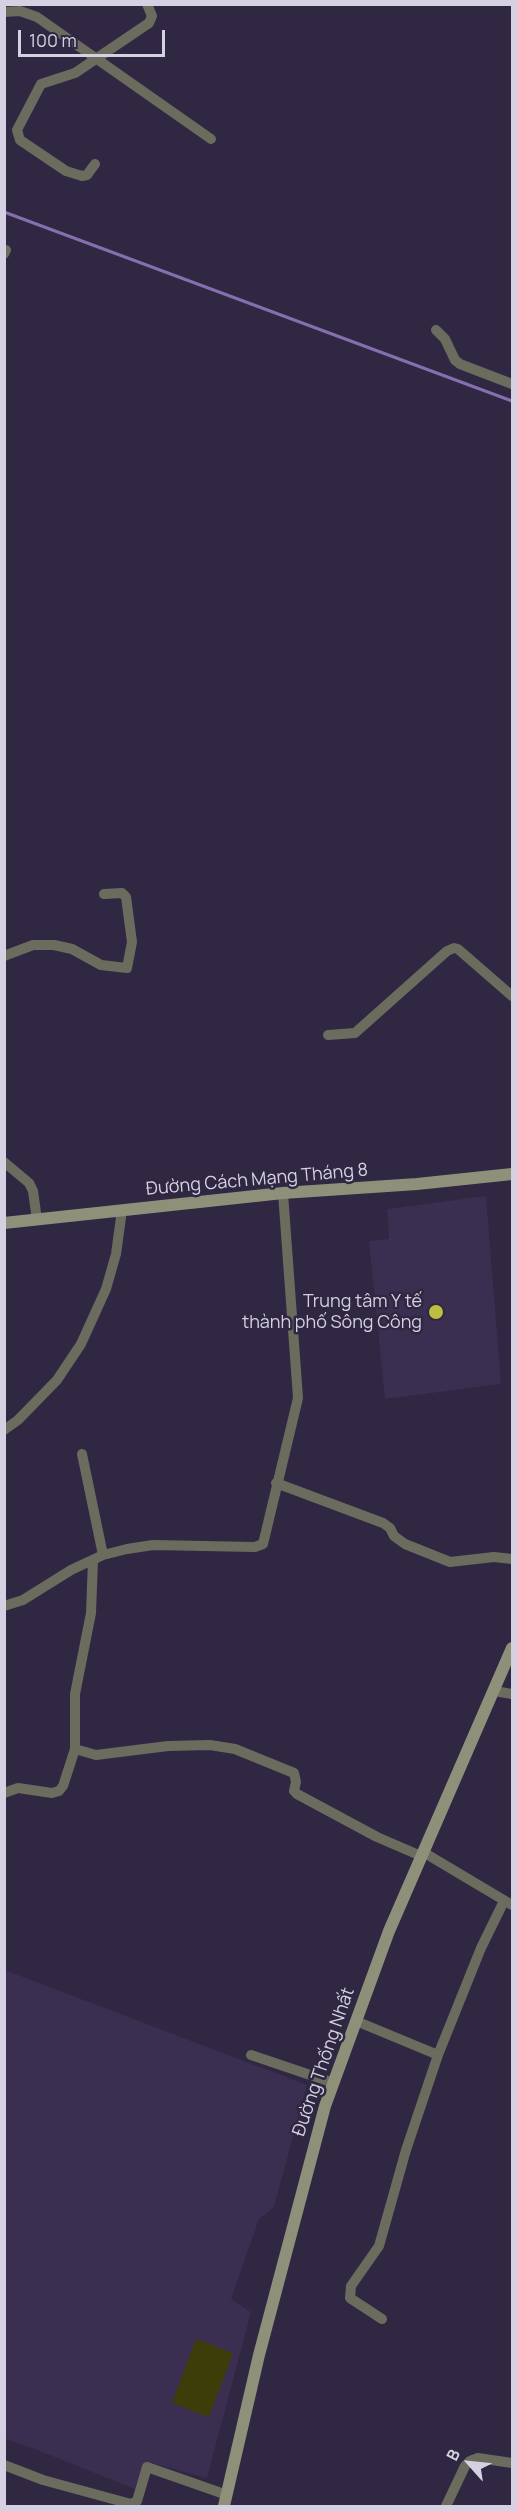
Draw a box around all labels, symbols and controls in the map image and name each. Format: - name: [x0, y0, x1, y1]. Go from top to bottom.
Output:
- scale bar: [21, 18, 168, 56]
- text: 100 m: [29, 28, 77, 52]
- street label: Đường Cách Mạng Tháng 8: [145, 1160, 369, 1200]
- place label: Trung tâm Y tế thành phố Sông Công: [242, 1291, 422, 1334]
- marker: Trung tâm Y tế thành phố Sông Công: [427, 1303, 445, 1321]
- street label: Đường Thống Nhất: [288, 1985, 360, 2139]
- north arrow: [439, 2433, 499, 2493]
- text: B: [441, 2445, 465, 2464]

